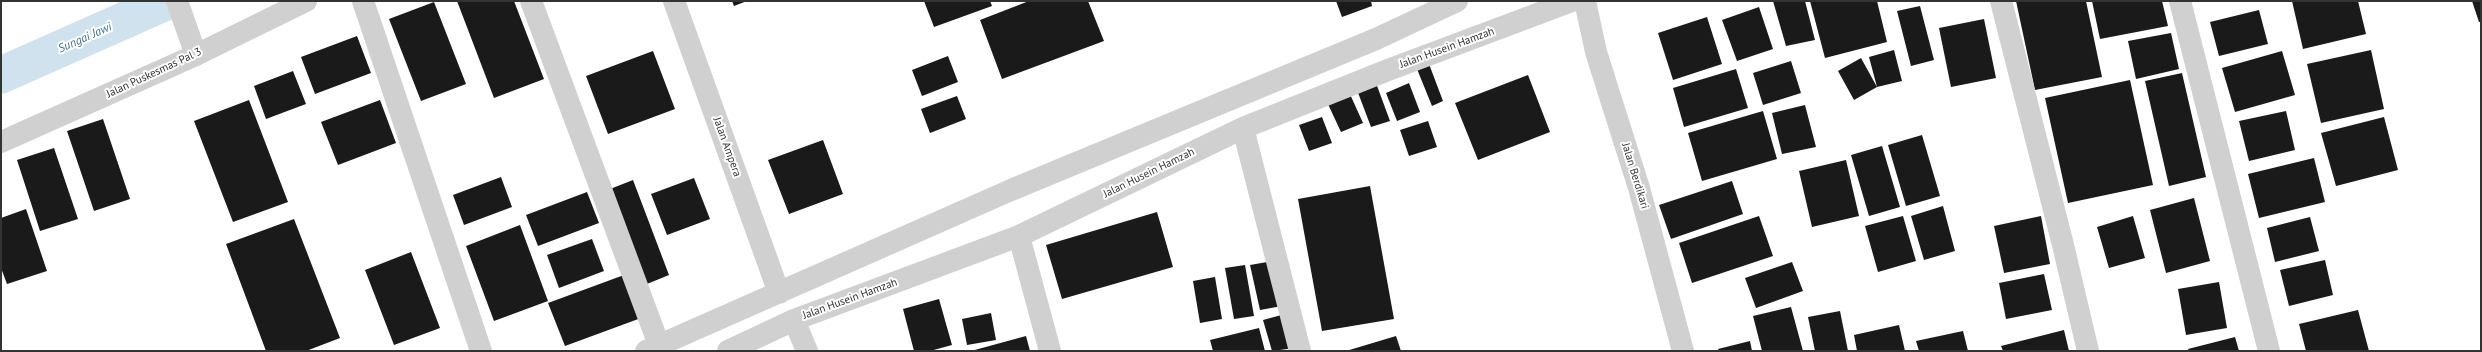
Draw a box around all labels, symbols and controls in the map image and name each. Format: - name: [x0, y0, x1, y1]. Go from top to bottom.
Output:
- water label: Sungai Jawi: [56, 20, 114, 56]
- street label: Jalan Husein Hamzah: [1398, 25, 1496, 71]
- street label: Jalan Puskesmas Pal 3: [104, 45, 204, 101]
- street label: Jalan Ampera: [710, 115, 744, 179]
- street label: Jalan Berdikari: [1619, 141, 1651, 211]
- street label: Jalan Husein Hamzah: [1101, 145, 1197, 201]
- street label: Jalan Husein Hamzah: [801, 276, 899, 322]

